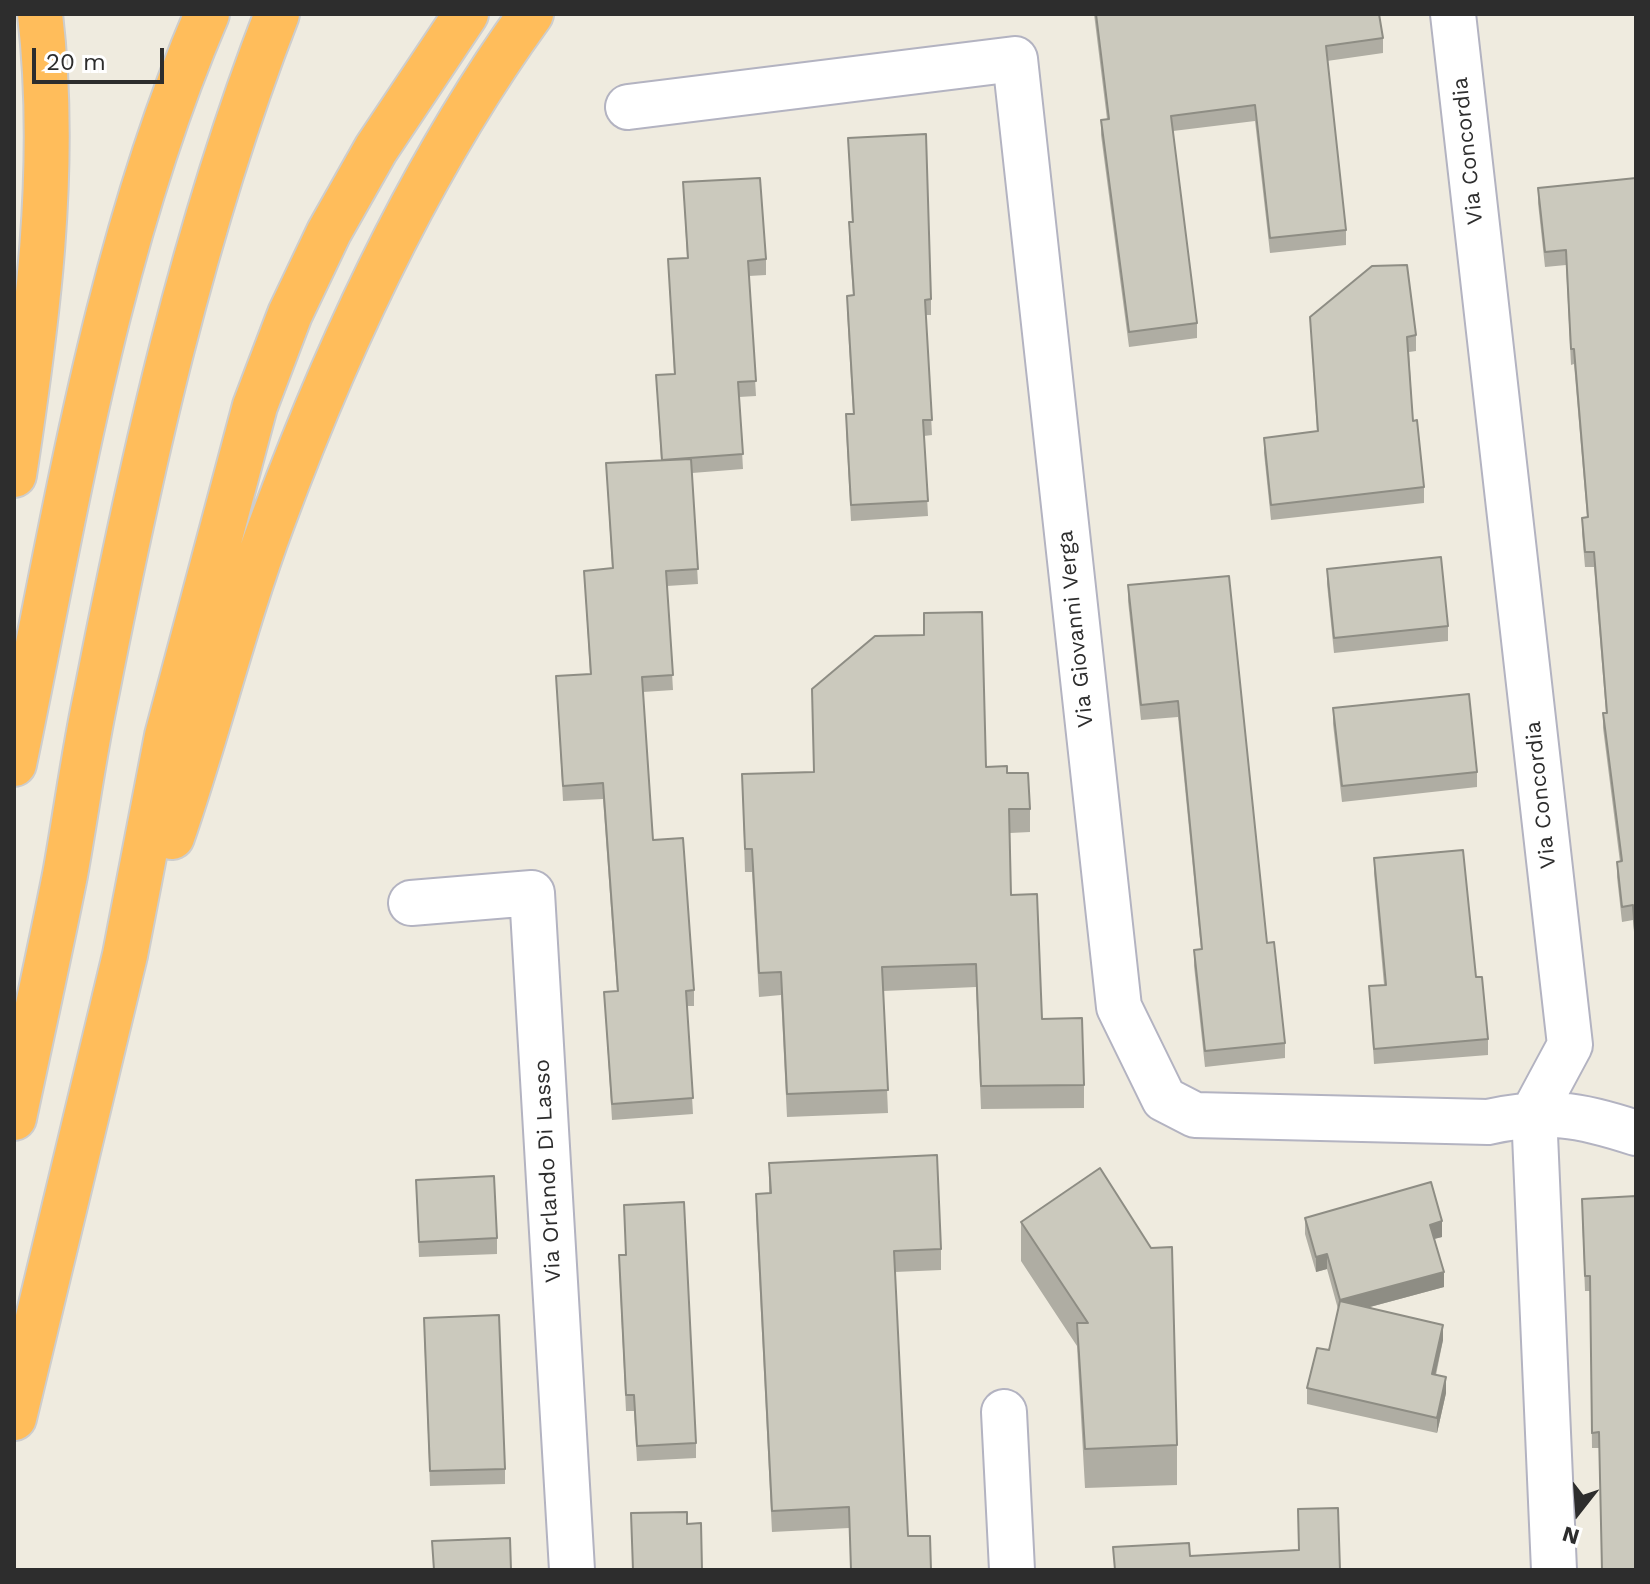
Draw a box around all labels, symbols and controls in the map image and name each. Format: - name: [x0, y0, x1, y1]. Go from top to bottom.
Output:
- scale bar: [36, 32, 168, 82]
- text: 20 m: [46, 48, 106, 76]
- street label: Via Concordia: [1447, 76, 1489, 226]
- street label: Via Giovanni Verga: [1053, 529, 1099, 729]
- street label: Via Concordia: [1520, 720, 1562, 870]
- street label: Via Orlando Di Lasso: [529, 1059, 567, 1283]
- north arrow: [1538, 1472, 1618, 1552]
- text: N: [1559, 1521, 1582, 1550]

